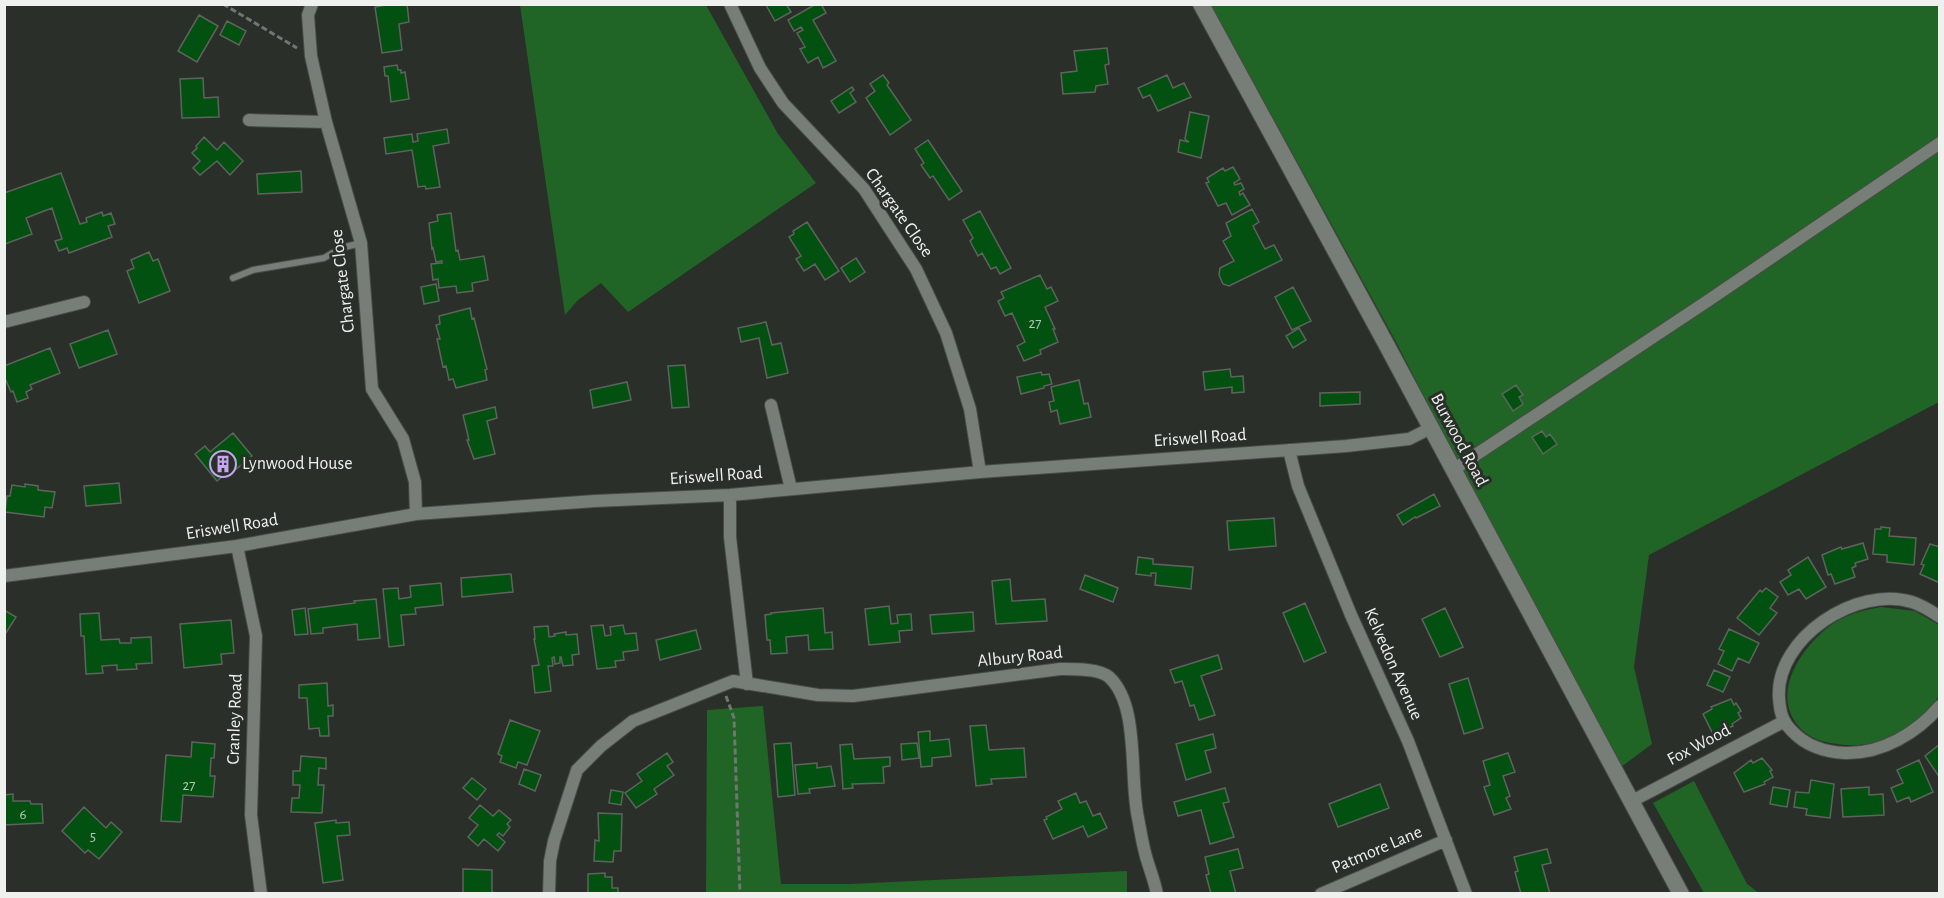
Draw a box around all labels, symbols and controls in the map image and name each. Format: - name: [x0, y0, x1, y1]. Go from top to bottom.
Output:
- street label: Chargate Close: [862, 165, 936, 261]
- street label: Chargate Close: [328, 228, 358, 334]
- house number: 27: [1028, 316, 1042, 331]
- street label: Burwood Road: [1427, 391, 1491, 489]
- street label: Eriswell Road: [1153, 426, 1247, 450]
- building icon: Lynwood House: [208, 449, 238, 479]
- place label: Lynwood House: [242, 455, 352, 473]
- street label: Eriswell Road: [669, 464, 763, 488]
- street label: Eriswell Road: [185, 511, 279, 543]
- street label: Kelvedon Avenue: [1360, 605, 1426, 723]
- street label: Albury Road: [976, 644, 1064, 670]
- street label: Cranley Road: [224, 673, 246, 765]
- street label: Fox Wood: [1664, 721, 1734, 769]
- house number: 27: [182, 778, 196, 793]
- house number: 6: [19, 807, 27, 822]
- street label: Patmore Lane: [1329, 823, 1425, 877]
- house number: 5: [90, 829, 96, 844]

